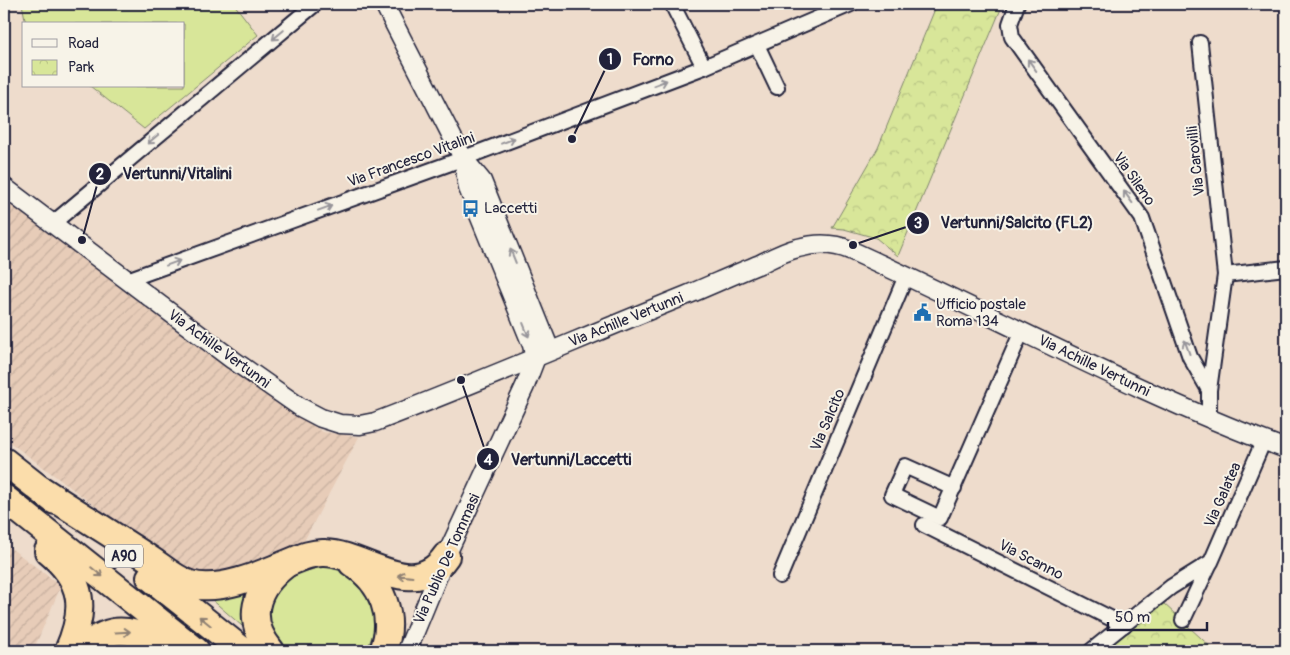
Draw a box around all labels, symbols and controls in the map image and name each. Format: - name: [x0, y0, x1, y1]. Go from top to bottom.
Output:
- legend: [22, 22, 185, 88]
- one-way arrow: [271, 30, 284, 41]
- text: Road: [68, 34, 99, 53]
- callout: Forno: [597, 43, 683, 74]
- text: 1: [607, 50, 613, 69]
- text: Forno: [632, 50, 674, 70]
- text: Park: [68, 58, 95, 77]
- one-way arrow: [1027, 58, 1037, 72]
- one-way arrow: [652, 78, 667, 87]
- street label: Via Carovilli: [1183, 125, 1209, 197]
- street label: Via Francesco Vitalini: [345, 128, 477, 192]
- one-way arrow: [147, 134, 160, 145]
- one-way arrow: [500, 136, 516, 145]
- street label: Via Sileno: [1109, 149, 1159, 209]
- callout: Vertunni/Vitalini: [88, 158, 242, 189]
- text: Vertunni/Vitalini: [122, 164, 232, 184]
- text: 2: [96, 165, 104, 184]
- one-way arrow: [1122, 191, 1133, 204]
- bus stop icon: Laccetti: [460, 198, 480, 218]
- place label: Laccetti: [484, 199, 537, 218]
- one-way arrow: [317, 203, 333, 212]
- callout: Vertunni/Salcito (FL2): [906, 207, 1103, 238]
- text: Vertunni/Salcito (FL2): [941, 213, 1093, 233]
- text: 3: [914, 214, 922, 233]
- one-way arrow: [507, 249, 517, 264]
- one-way arrow: [164, 258, 180, 268]
- street label: Via Achille Vertunni: [566, 288, 686, 352]
- place label: Ufficio postale Roma 134: [936, 295, 1026, 331]
- public building icon: Ufficio postale Roma 134: [912, 303, 932, 323]
- street label: Via Achille Vertunni: [164, 305, 274, 393]
- one-way arrow: [522, 322, 531, 337]
- street label: Via Achille Vertunni: [1035, 331, 1153, 401]
- one-way arrow: [1181, 340, 1191, 355]
- street label: Via Salcito: [806, 386, 850, 454]
- callout: Vertunni/Laccetti: [476, 444, 641, 475]
- text: Vertunni/Laccetti: [511, 450, 632, 470]
- text: 4: [484, 451, 493, 470]
- street label: Via Galatea: [1200, 459, 1246, 531]
- street label: Via Publio De Tommasi: [410, 490, 484, 627]
- street label: Via Scanno: [995, 536, 1067, 584]
- road number: A90: [105, 544, 143, 568]
- one-way arrow: [90, 567, 103, 578]
- one-way arrow: [398, 571, 414, 581]
- scale bar: [1108, 600, 1206, 632]
- text: 50 m: [1115, 608, 1150, 627]
- one-way arrow: [199, 615, 212, 626]
- one-way arrow: [115, 627, 131, 636]

